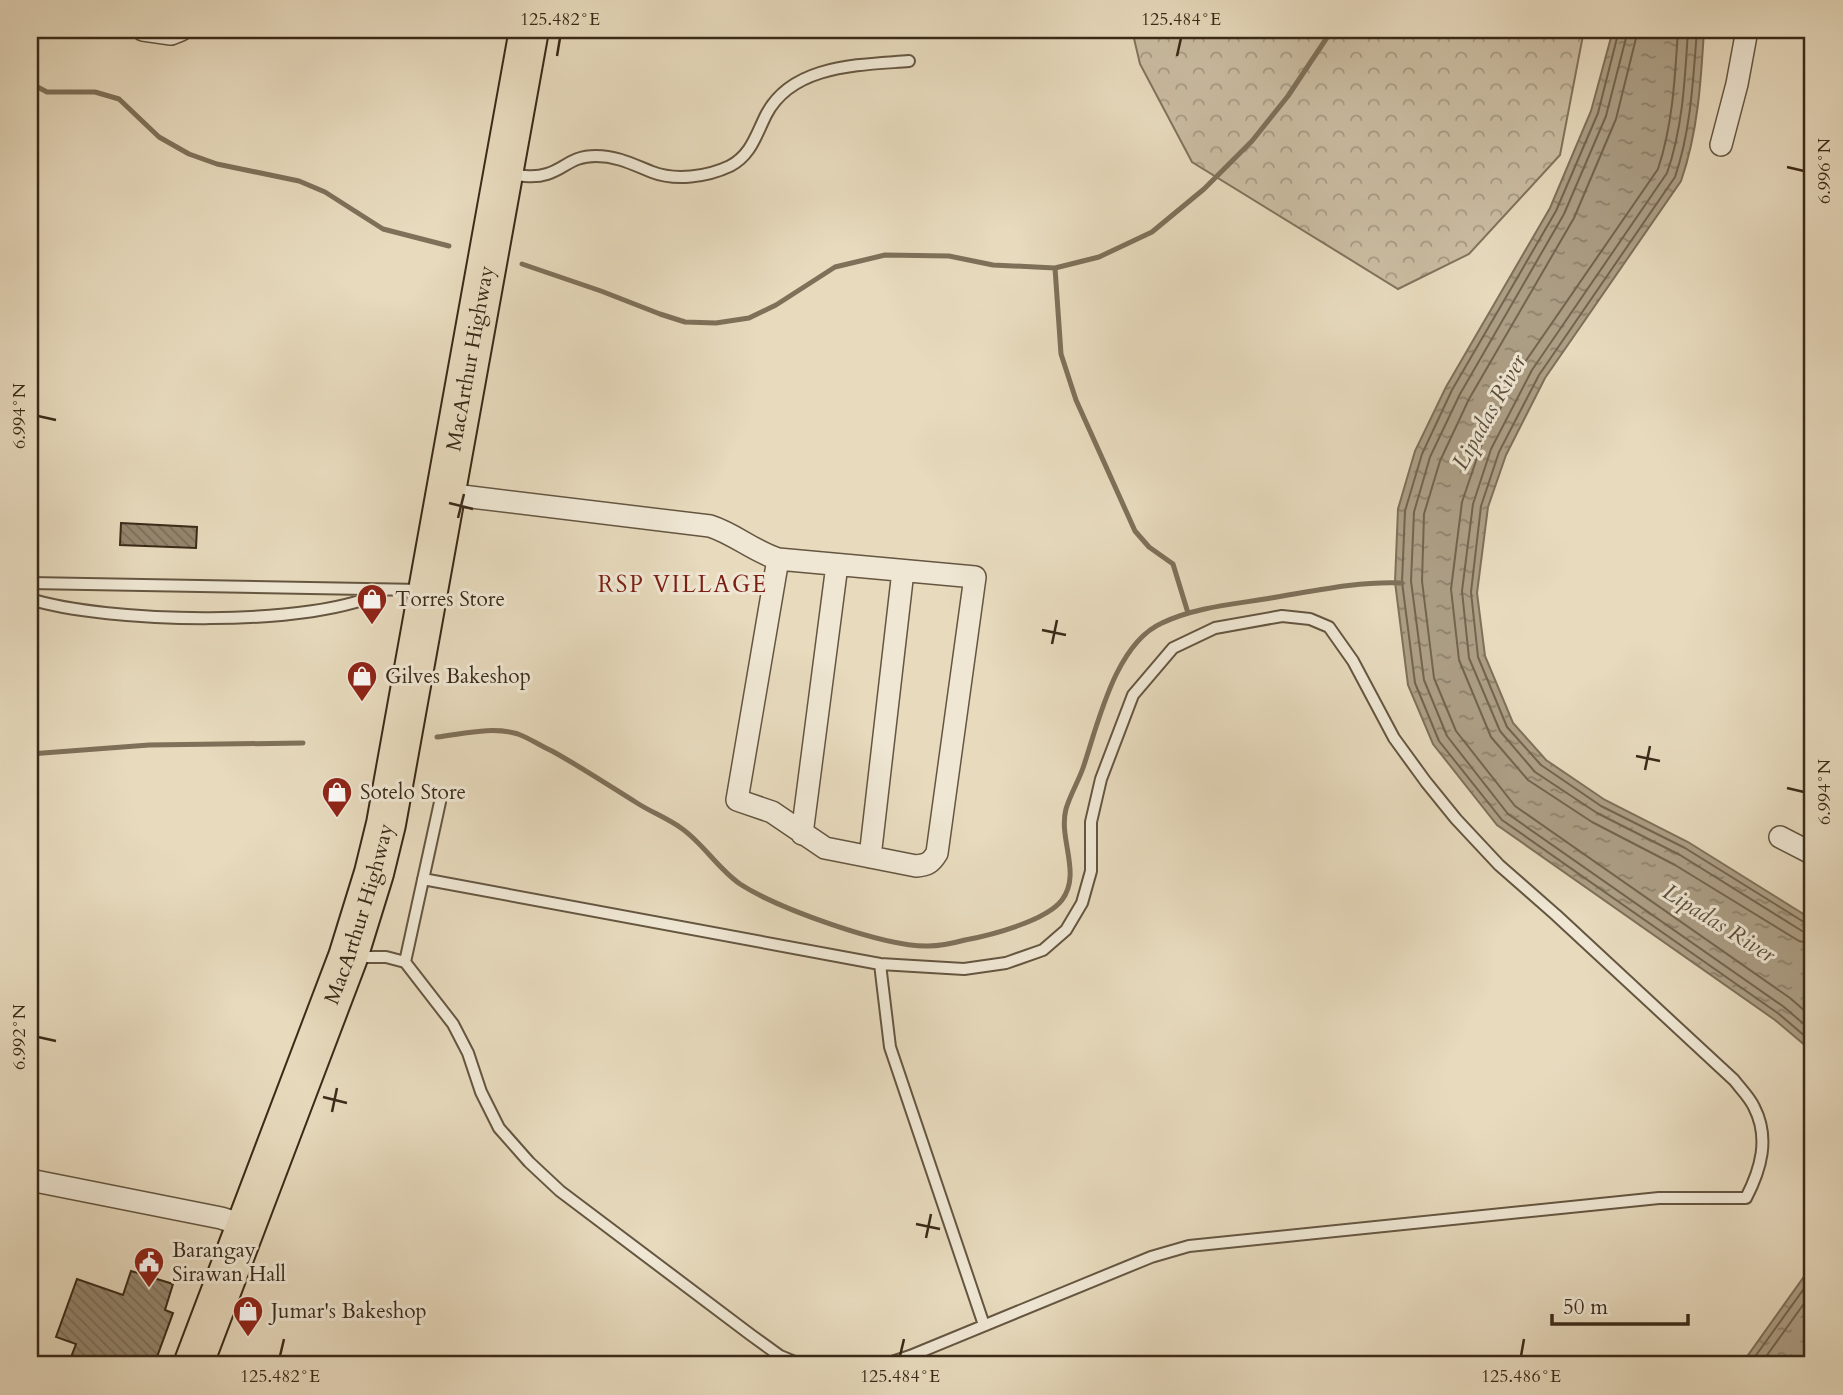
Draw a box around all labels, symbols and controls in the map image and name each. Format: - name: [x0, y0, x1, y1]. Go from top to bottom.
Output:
- text: 125.482°E: [520, 7, 600, 32]
- text: 125.484°E: [1141, 7, 1221, 32]
- text: 6.996°N: [1812, 137, 1837, 204]
- street label: MacArthur Highway: [439, 263, 501, 453]
- water label: Lipadas River: [1445, 348, 1534, 475]
- text: 6.994°N: [7, 382, 32, 449]
- district label: RSP VILLAGE: [598, 569, 768, 600]
- shop icon: Torres Store: [355, 582, 389, 626]
- place label: Torres Store: [395, 585, 505, 614]
- shop icon: Gilves Bakeshop: [345, 659, 379, 703]
- place label: Gilves Bakeshop: [385, 662, 531, 691]
- text: 6.994°N: [1812, 758, 1837, 825]
- shop icon: Sotelo Store: [320, 775, 354, 819]
- place label: Sotelo Store: [360, 778, 466, 807]
- street label: MacArthur Highway: [317, 820, 400, 1008]
- water label: Lipadas River: [1657, 876, 1782, 971]
- text: 6.992°N: [7, 1003, 32, 1070]
- place label: Barangay Sirawan Hall: [172, 1236, 286, 1289]
- public building icon: Barangay Sirawan Hall: [132, 1245, 166, 1289]
- scale bar: [1552, 1283, 1689, 1327]
- text: 50 m: [1563, 1293, 1608, 1322]
- shop icon: Jumar's Bakeshop: [231, 1294, 265, 1338]
- place label: Jumar's Bakeshop: [268, 1297, 427, 1326]
- text: 125.482°E: [240, 1364, 320, 1389]
- text: 125.484°E: [860, 1364, 940, 1389]
- text: 125.486°E: [1481, 1364, 1561, 1389]

